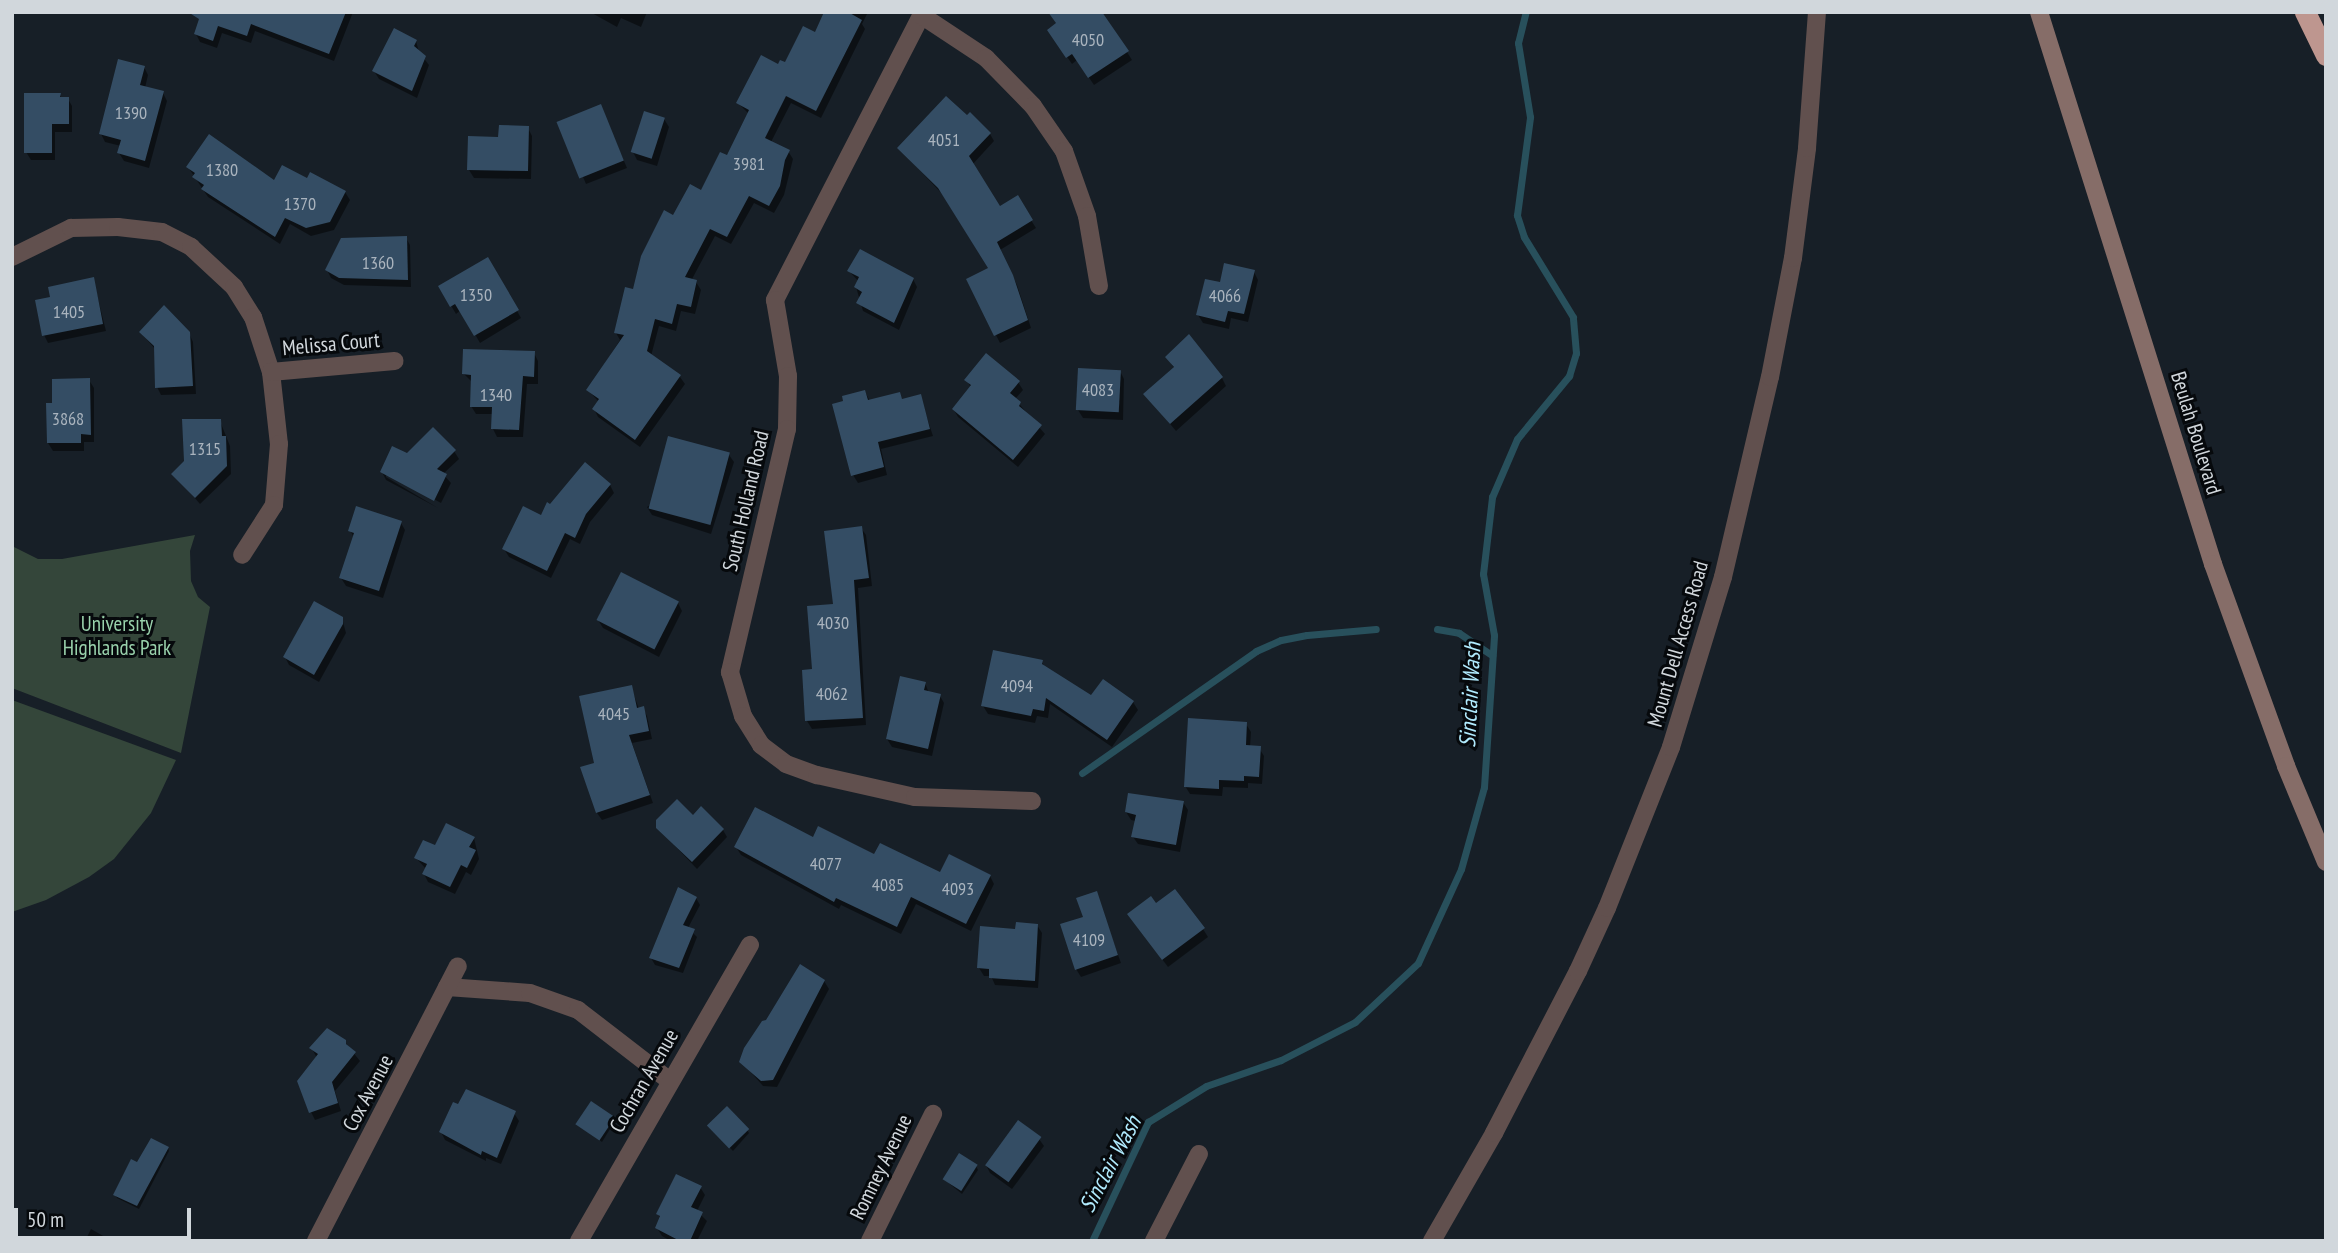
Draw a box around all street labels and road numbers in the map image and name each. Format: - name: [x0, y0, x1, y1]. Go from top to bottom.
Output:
- street label: Melissa Court: [281, 327, 381, 361]
- street label: Beulah Boulevard: [2165, 368, 2227, 498]
- street label: South Holland Road: [718, 428, 774, 574]
- street label: Mount Dell Access Road: [1642, 558, 1714, 730]
- street label: Cochran Avenue: [604, 1025, 684, 1137]
- street label: Cox Avenue: [337, 1050, 399, 1136]
- street label: Romney Avenue: [844, 1110, 918, 1224]

